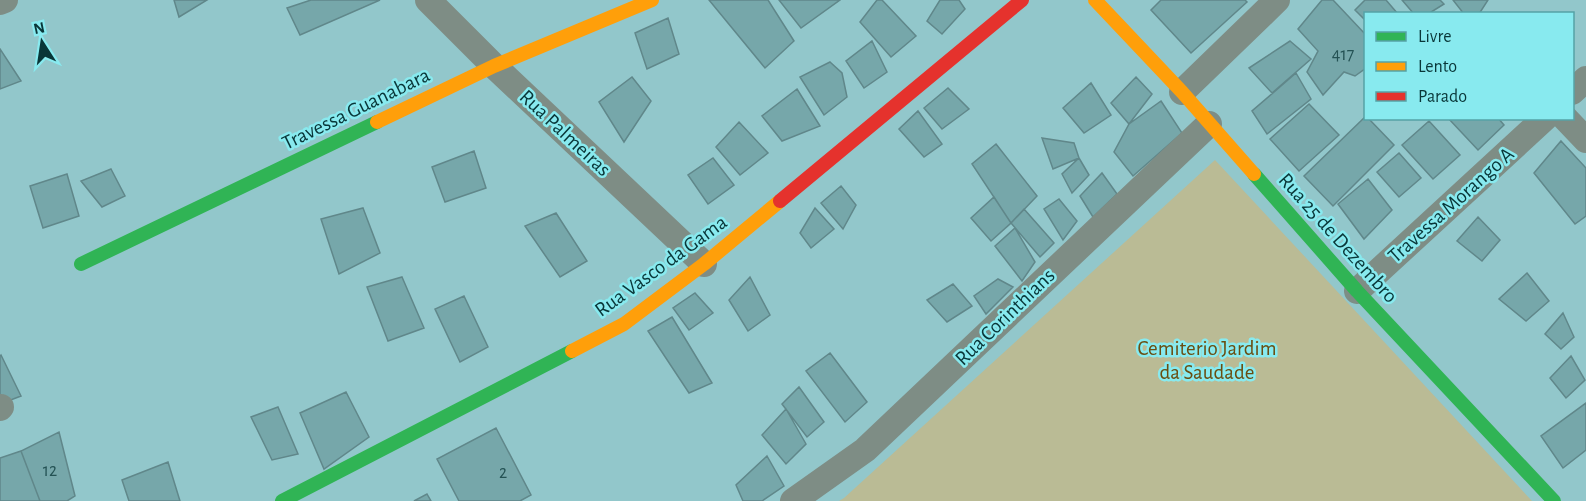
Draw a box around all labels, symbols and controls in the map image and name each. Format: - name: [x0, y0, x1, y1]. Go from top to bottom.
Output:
- north arrow: [12, 12, 72, 72]
- legend: [1364, 12, 1574, 120]
- text: N: [32, 19, 46, 37]
- text: Livre: [1418, 28, 1452, 46]
- house number: 417: [1332, 46, 1354, 64]
- text: Lento: [1418, 58, 1457, 76]
- street label: Travessa Guanabara: [279, 64, 433, 154]
- street label: Rua Palmeiras: [515, 86, 615, 180]
- text: Parado: [1418, 88, 1467, 106]
- street label: Travessa Morango A: [1384, 143, 1518, 267]
- street label: Rua 25 de Dezembro: [1274, 169, 1402, 307]
- street label: Rua Vasco da Gama: [591, 211, 731, 321]
- street label: Rua Corinthians: [951, 265, 1059, 369]
- park label: Cemiterio Jardim da Saudade: [1138, 338, 1276, 383]
- house number: 12: [43, 462, 57, 480]
- house number: 2: [499, 464, 507, 482]

